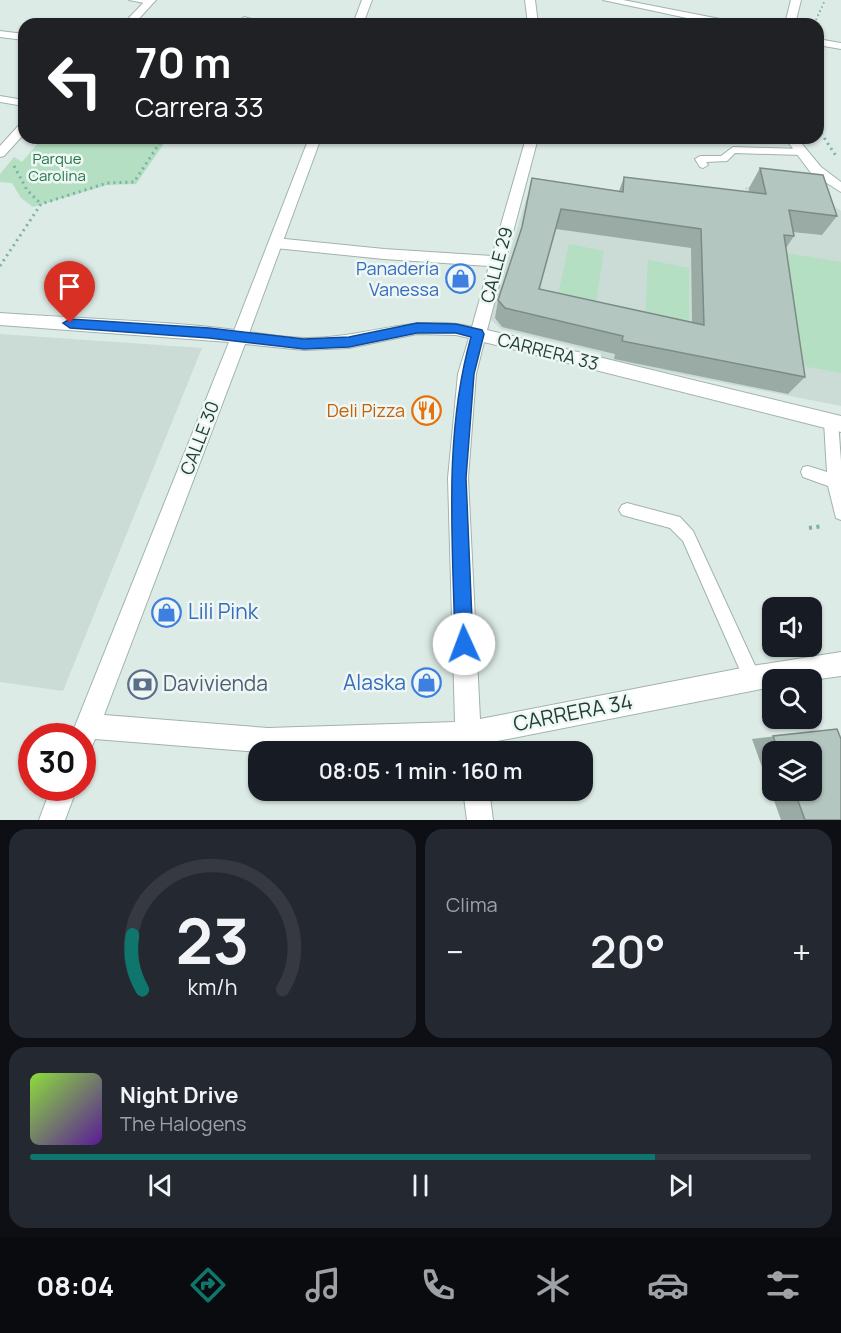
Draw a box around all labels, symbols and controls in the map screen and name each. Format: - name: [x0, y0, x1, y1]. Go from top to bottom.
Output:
- text: 70 m: [135, 33, 231, 91]
- icon: left: [36, 42, 114, 120]
- text: Carrera 33: [135, 88, 264, 125]
- park label: Parque Carolina: [28, 148, 86, 186]
- street label: CALLE 29: [474, 224, 518, 305]
- place label: Panadería Vanessa: [356, 256, 439, 301]
- pin: [44, 261, 95, 323]
- shop icon: Panadería Vanessa: [444, 263, 476, 295]
- icon: arrive: [53, 270, 86, 303]
- street label: CARRERA 33: [495, 327, 601, 375]
- restaurant icon: Deli Pizza: [410, 395, 442, 427]
- street label: CALLE 30: [174, 397, 224, 478]
- place label: Deli Pizza: [327, 398, 405, 422]
- shop icon: Lili Pink: [151, 596, 183, 628]
- place label: Lili Pink: [188, 597, 259, 625]
- map controls: [762, 597, 822, 801]
- button: sound: [762, 597, 822, 657]
- position arrow: [432, 612, 496, 676]
- shop icon: Alaska: [411, 667, 443, 699]
- bank icon: Davivienda: [126, 668, 158, 700]
- place label: Alaska: [343, 668, 406, 696]
- place label: Davivienda: [163, 669, 268, 697]
- button: search: [762, 669, 822, 729]
- street label: CARRERA 34: [511, 687, 635, 737]
- speed limit sign: 30: [18, 723, 96, 801]
- button: layers: [762, 741, 822, 801]
- text: 08:05 · 1 min · 160 m: [319, 756, 522, 786]
- text: Clima: [446, 891, 498, 918]
- text: 23: [176, 897, 249, 983]
- text: 20°: [590, 920, 666, 982]
- text: −: [446, 929, 464, 974]
- text: +: [792, 929, 811, 974]
- text: km/h: [188, 973, 237, 1002]
- text: Night Drive: [120, 1080, 239, 1110]
- text: The Halogens: [120, 1110, 246, 1137]
- icon: previous: [144, 1169, 177, 1202]
- icon: pause: [404, 1169, 437, 1202]
- icon: next: [664, 1169, 697, 1202]
- icon: directions: [187, 1264, 229, 1306]
- icon: music: [302, 1264, 344, 1306]
- icon: phone: [417, 1264, 459, 1306]
- icon: climate: [532, 1264, 574, 1306]
- icon: car: [647, 1264, 689, 1306]
- icon: filters: [762, 1264, 804, 1306]
- text: 08:04: [37, 1267, 114, 1304]

